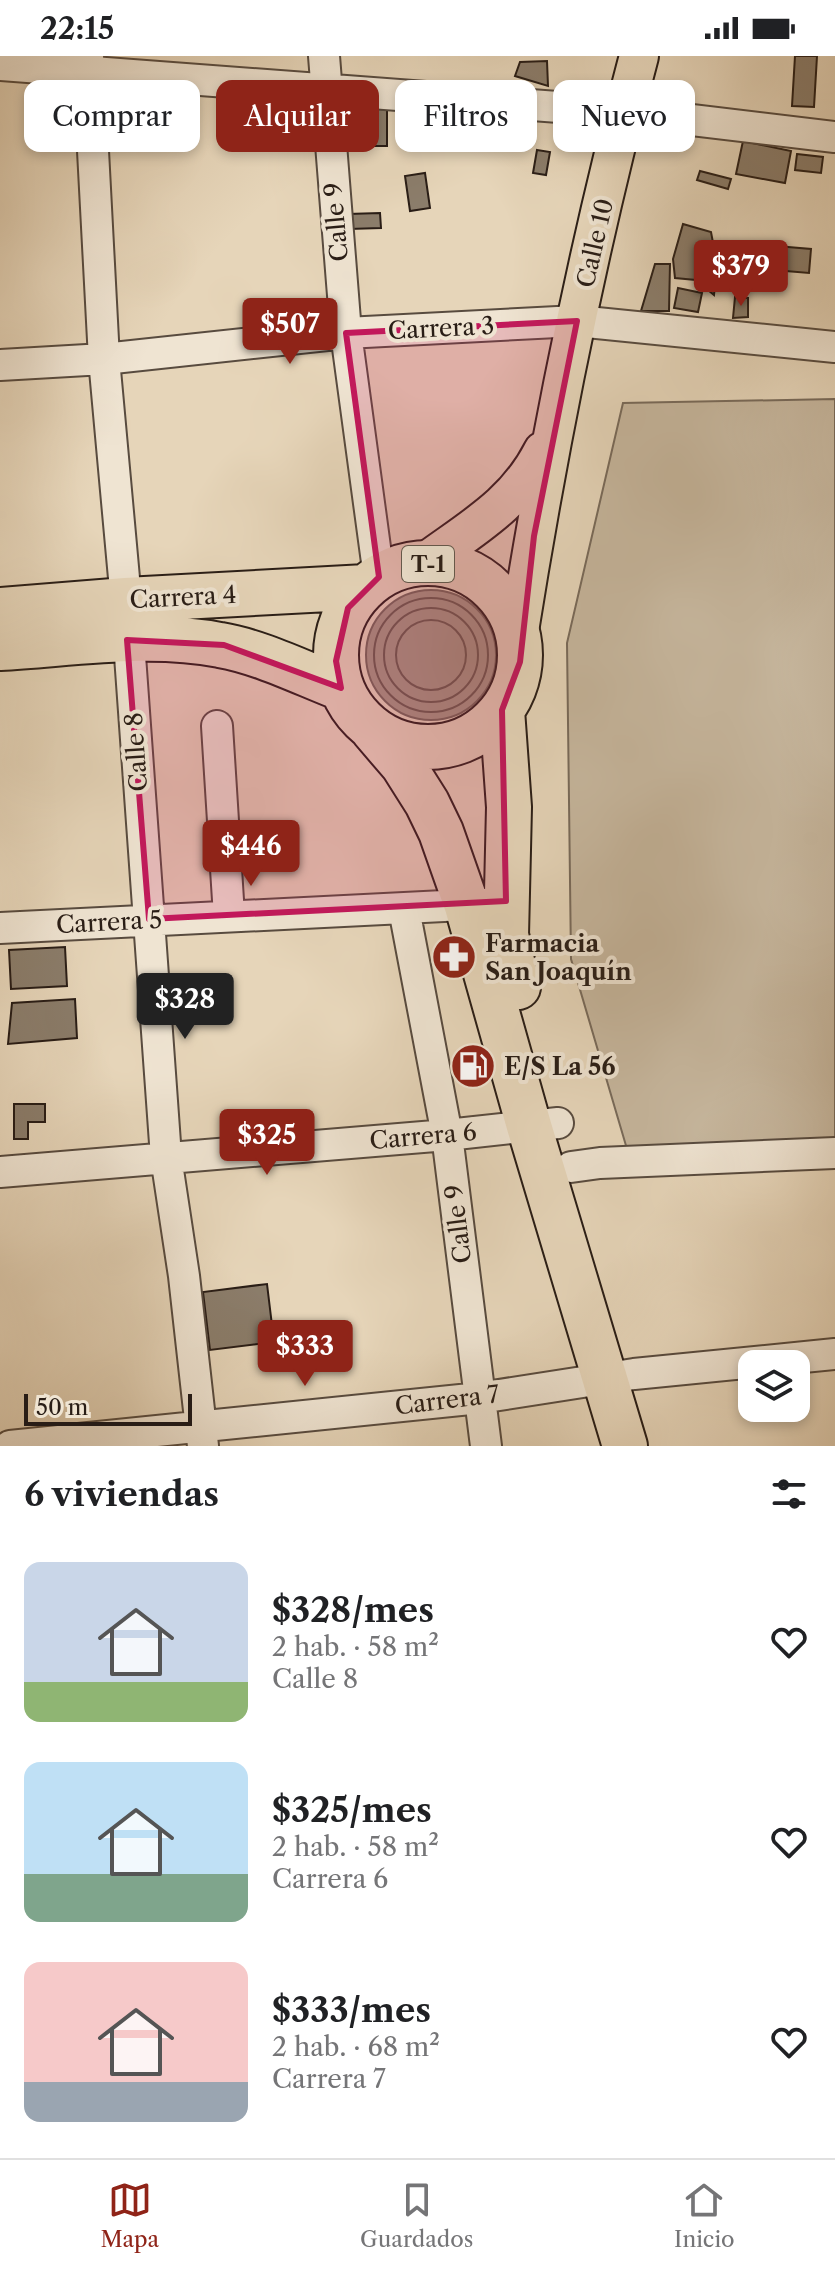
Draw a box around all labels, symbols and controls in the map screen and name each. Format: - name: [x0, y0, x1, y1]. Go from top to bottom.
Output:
- text: 22:15: [40, 10, 114, 47]
- chip: Comprar: [24, 80, 200, 152]
- chip: Alquilar: [216, 80, 379, 152]
- chip: Filtros: [395, 80, 537, 152]
- chip: Nuevo: [553, 80, 695, 152]
- street label: Calle 9: [318, 181, 354, 263]
- street label: Calle 10: [571, 196, 619, 290]
- pin: $379: [694, 240, 788, 308]
- text: $379: [712, 250, 770, 282]
- pin: $507: [243, 298, 337, 366]
- text: $507: [260, 308, 320, 340]
- street label: Carrera 3: [387, 311, 495, 345]
- road number: T-1: [402, 546, 454, 582]
- street label: Carrera 4: [129, 580, 237, 614]
- street label: Calle 8: [119, 711, 153, 793]
- pin: $446: [204, 820, 298, 888]
- text: $446: [221, 830, 281, 862]
- street label: Carrera 5: [55, 905, 163, 939]
- place label: Farmacia San Joaquín: [485, 929, 632, 986]
- pharmacy icon: Farmacia San Joaquín: [430, 933, 478, 981]
- pin: $328: [138, 973, 232, 1041]
- text: $328: [155, 983, 215, 1015]
- fuel station icon: E/S La 56: [449, 1042, 497, 1090]
- place label: E/S La 56: [504, 1052, 616, 1081]
- pin: $325: [220, 1109, 314, 1177]
- street label: Carrera 6: [368, 1117, 478, 1155]
- text: $325: [238, 1119, 296, 1151]
- street label: Calle 9: [439, 1183, 477, 1265]
- pin: $333: [258, 1320, 352, 1388]
- text: $333: [276, 1330, 334, 1362]
- map controls: [738, 1350, 810, 1422]
- button: layers: [738, 1350, 810, 1422]
- street label: Carrera 7: [393, 1379, 501, 1421]
- scale bar: [24, 1390, 192, 1426]
- text: 50 m: [36, 1394, 88, 1421]
- icon: filters: [767, 1472, 811, 1516]
- text: 6 viviendas: [24, 1473, 219, 1515]
- text: $328/mes: [272, 1589, 434, 1631]
- icon: home: [88, 1594, 184, 1690]
- icon: heart: [767, 1620, 811, 1664]
- text: 2 hab. · 58 m²: [272, 1631, 439, 1663]
- text: Calle 8: [272, 1663, 358, 1695]
- text: $325/mes: [272, 1789, 432, 1831]
- icon: home: [88, 1794, 184, 1890]
- icon: heart: [767, 1820, 811, 1864]
- text: 2 hab. · 58 m²: [272, 1831, 439, 1863]
- text: Carrera 6: [272, 1863, 388, 1895]
- text: $333/mes: [272, 1989, 431, 2031]
- icon: home: [88, 1994, 184, 2090]
- icon: heart: [767, 2020, 811, 2064]
- text: 2 hab. · 68 m²: [272, 2031, 440, 2063]
- text: Carrera 7: [272, 2063, 386, 2095]
- tab: Mapa: [100, 2178, 159, 2253]
- tab: Guardados: [360, 2178, 473, 2253]
- tab: Inicio: [674, 2178, 735, 2253]

